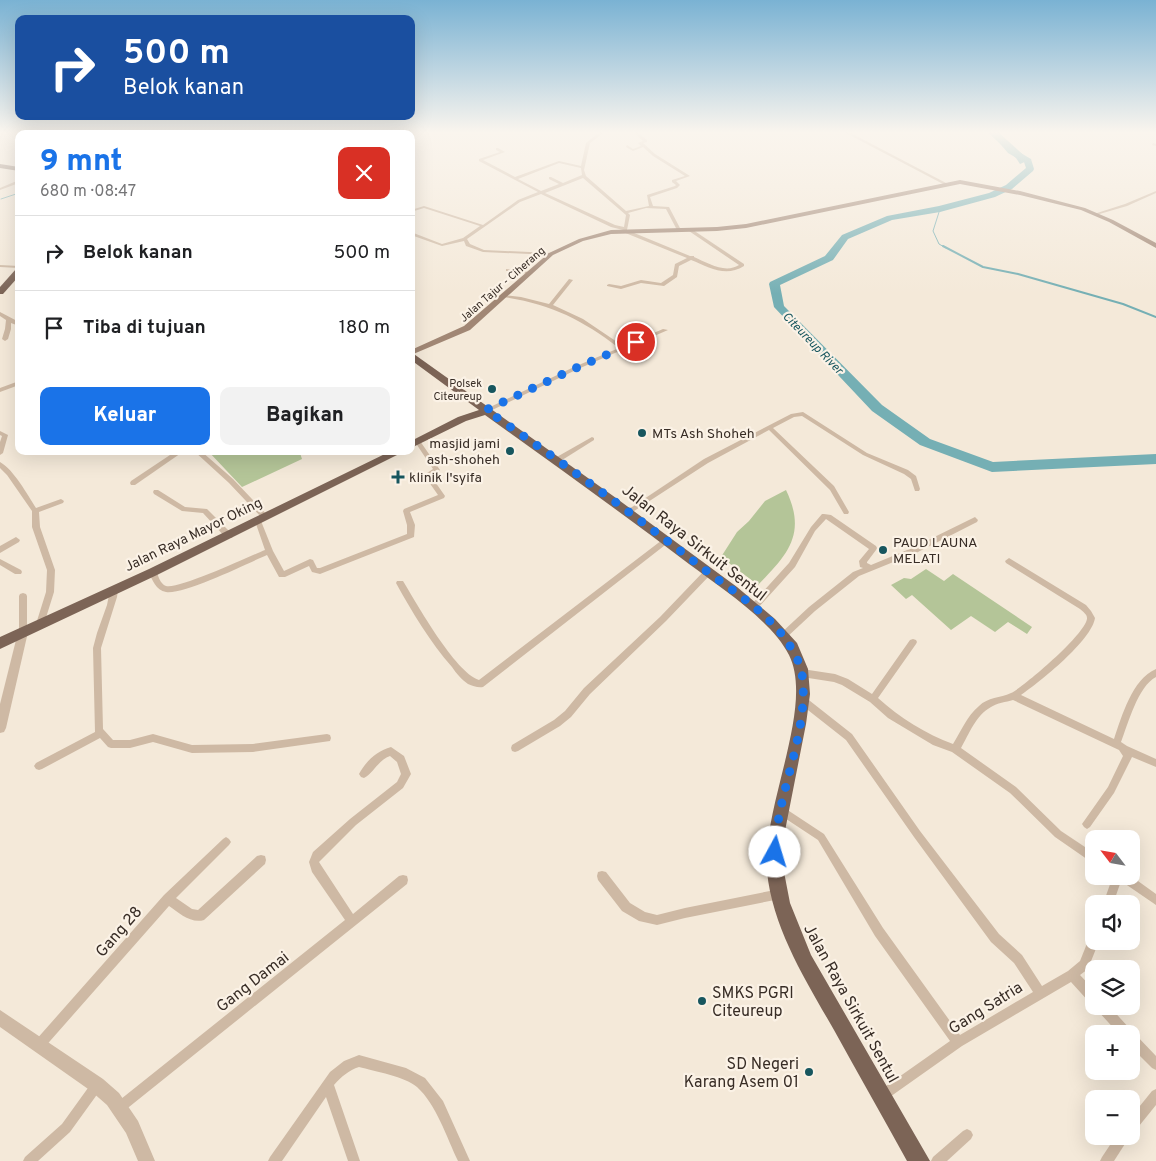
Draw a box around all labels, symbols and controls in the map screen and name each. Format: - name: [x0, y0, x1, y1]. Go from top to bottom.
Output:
- text: 500 m: [123, 32, 230, 76]
- icon: right: [40, 35, 105, 100]
- text: Belok kanan: [123, 75, 244, 102]
- text: 9 mnt: [40, 144, 122, 181]
- button: close: [338, 147, 390, 199]
- text: 680 m · 08:47: [40, 182, 136, 202]
- icon: right: [40, 239, 68, 267]
- text: Belok kanan: [83, 241, 193, 265]
- text: 500 m: [333, 241, 390, 265]
- street label: Jalan Tajur - Ciherang: [457, 244, 548, 326]
- water label: Citeureup River: [778, 309, 847, 379]
- icon: arrive: [40, 314, 68, 342]
- text: Tiba di tujuan: [83, 316, 206, 340]
- text: 180 m: [339, 316, 390, 340]
- pin: [615, 321, 657, 363]
- icon: arrive: [622, 328, 650, 356]
- place label: Polsek Citeureup: [433, 377, 482, 404]
- marker: Polsek Citeureup: [486, 383, 498, 395]
- button: Keluar: [40, 387, 210, 445]
- button: Bagikan: [220, 387, 390, 445]
- place label: MTs Ash Shoheh: [652, 426, 755, 443]
- marker: MTs Ash Shoheh: [636, 427, 648, 439]
- place label: masjid jami ash-shoheh: [427, 436, 500, 469]
- marker: masjid jami ash-shoheh: [504, 445, 516, 457]
- marker: klinik l'syifa: [391, 470, 405, 484]
- place label: klinik l'syifa: [409, 470, 482, 487]
- street label: Jalan Raya Sirkuit Sentul: [617, 481, 770, 606]
- street label: Jalan Raya Mayor Oking: [122, 495, 265, 576]
- place label: PAUD LAUNA MELATI: [893, 535, 978, 568]
- marker: PAUD LAUNA MELATI: [877, 544, 889, 556]
- position arrow: [748, 825, 800, 877]
- north arrow: [1085, 830, 1140, 885]
- map controls: [1085, 830, 1140, 1145]
- button: sound: [1085, 895, 1140, 950]
- street label: Gang 28: [92, 903, 147, 962]
- street label: Jalan Raya Sirkuit Sentul: [798, 921, 902, 1087]
- street label: Gang Damai: [213, 948, 294, 1017]
- button: layers: [1085, 960, 1140, 1015]
- street label: Gang Satria: [945, 978, 1027, 1039]
- place label: SMKS PGRI Citeureup: [712, 984, 794, 1022]
- marker: SMKS PGRI Citeureup: [696, 995, 708, 1007]
- button: +: [1085, 1025, 1140, 1080]
- place label: SD Negeri Karang Asem 01: [684, 1055, 799, 1093]
- marker: SD Negeri Karang Asem 01: [803, 1066, 815, 1078]
- button: −: [1085, 1090, 1140, 1145]

